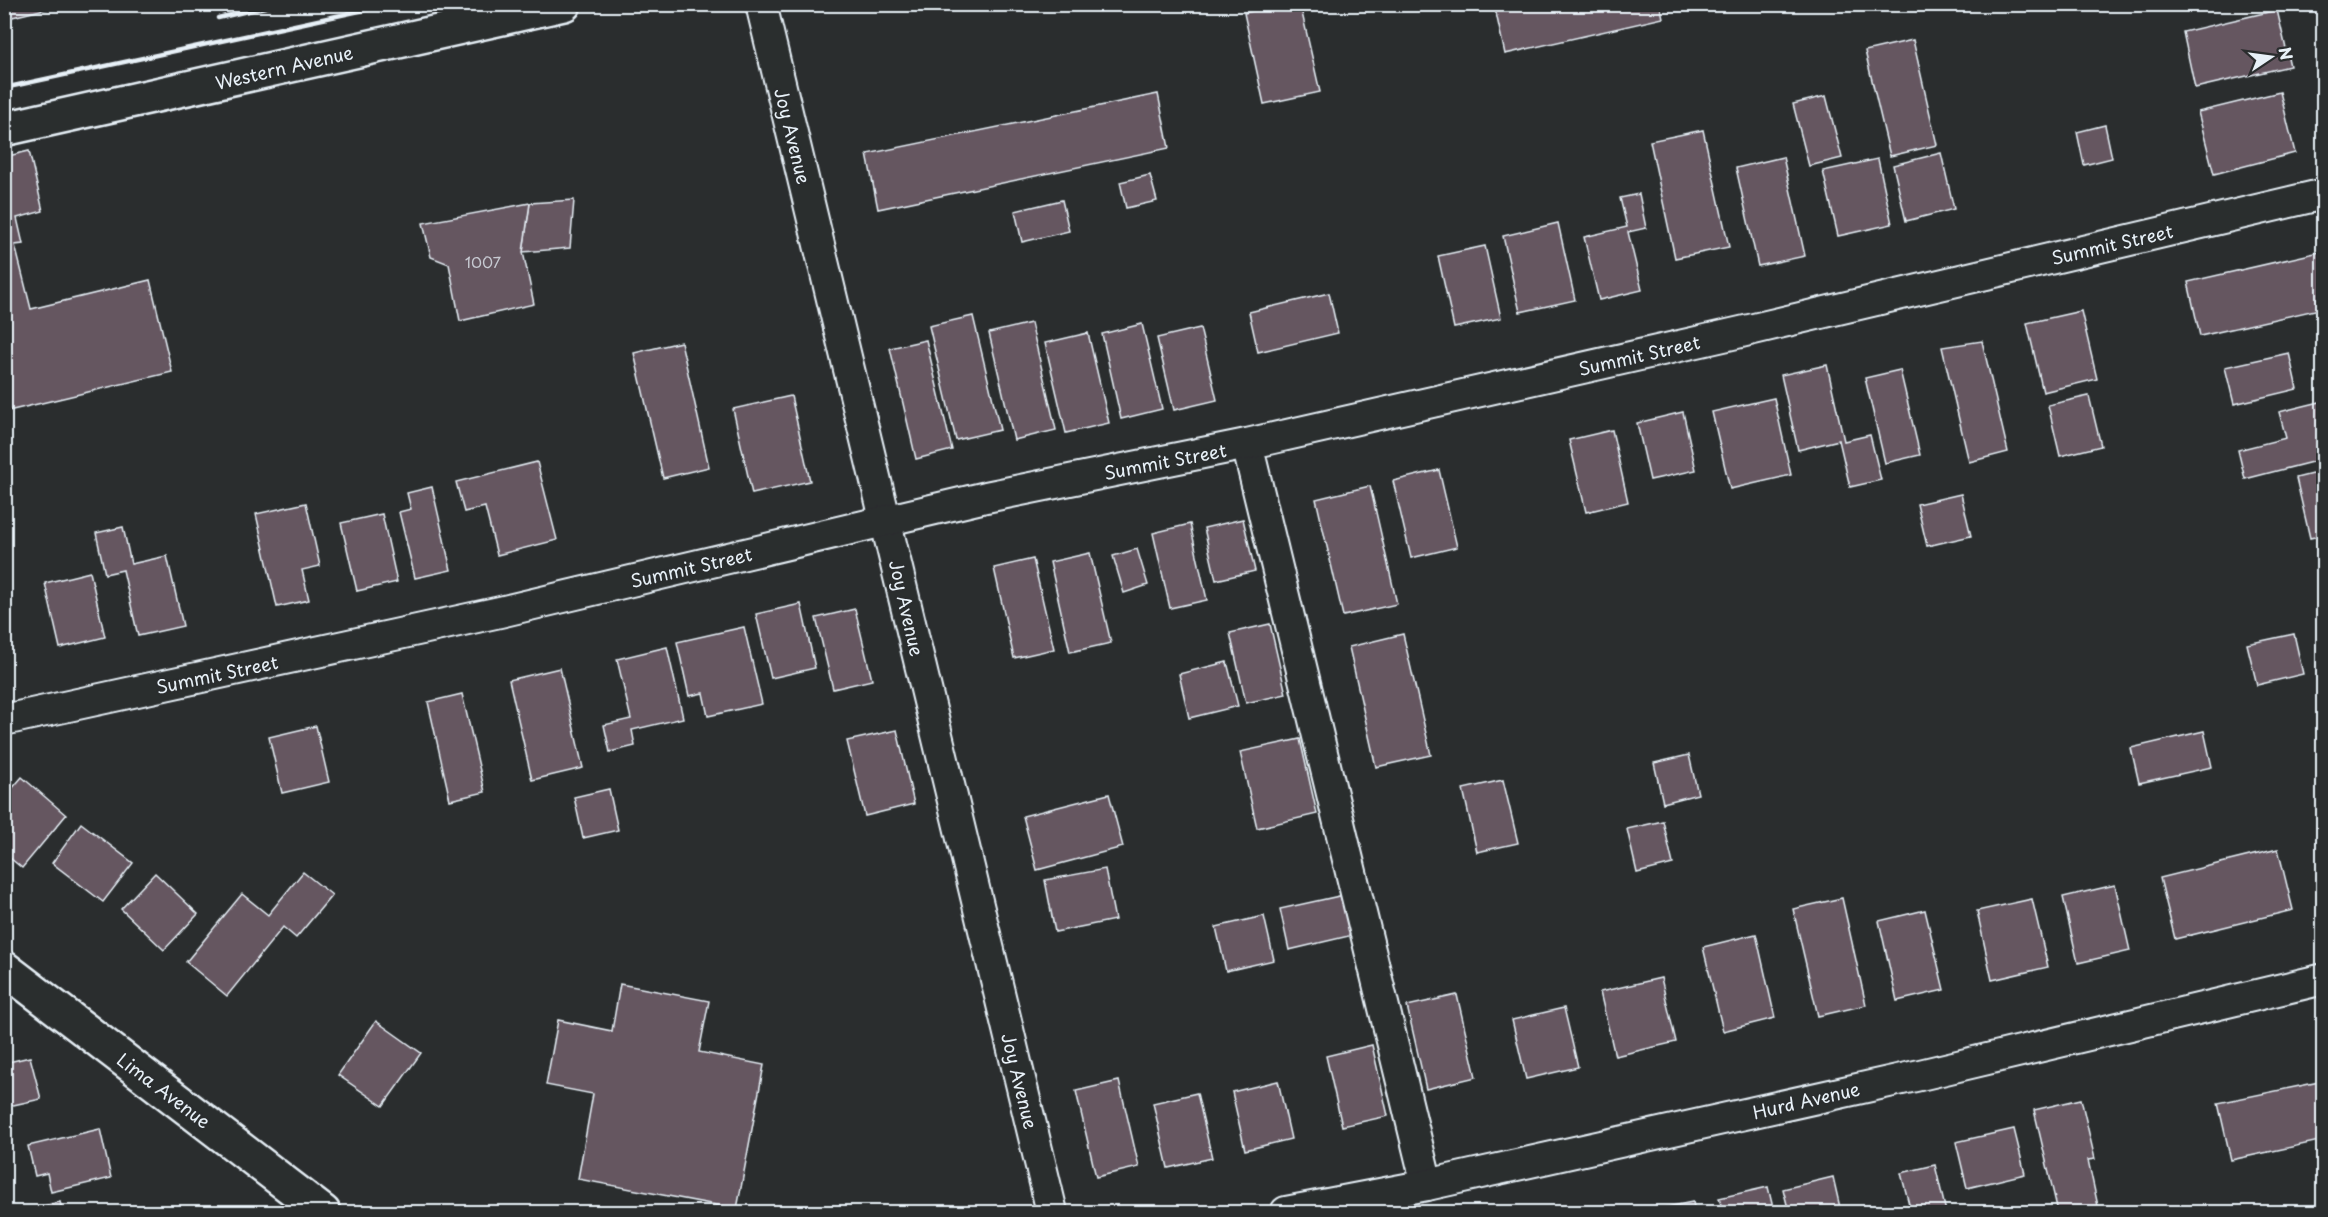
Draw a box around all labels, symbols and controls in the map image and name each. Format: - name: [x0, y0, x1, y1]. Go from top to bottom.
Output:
- north arrow: [2241, 27, 2301, 87]
- street label: Western Avenue: [213, 38, 356, 96]
- text: N: [2273, 45, 2300, 62]
- street label: Joy Avenue: [768, 85, 818, 187]
- street label: Summit Street: [2048, 217, 2176, 271]
- house number: 1007: [465, 250, 502, 273]
- street label: Summit Street: [1575, 328, 1703, 382]
- street label: Summit Street: [1101, 436, 1229, 486]
- street label: Summit Street: [627, 540, 755, 594]
- street label: Joy Avenue: [883, 557, 931, 659]
- street label: Summit Street: [153, 648, 281, 700]
- street label: Joy Avenue: [995, 1030, 1045, 1132]
- street label: Lima Avenue: [112, 1046, 217, 1134]
- street label: Hurd Avenue: [1750, 1075, 1862, 1125]

